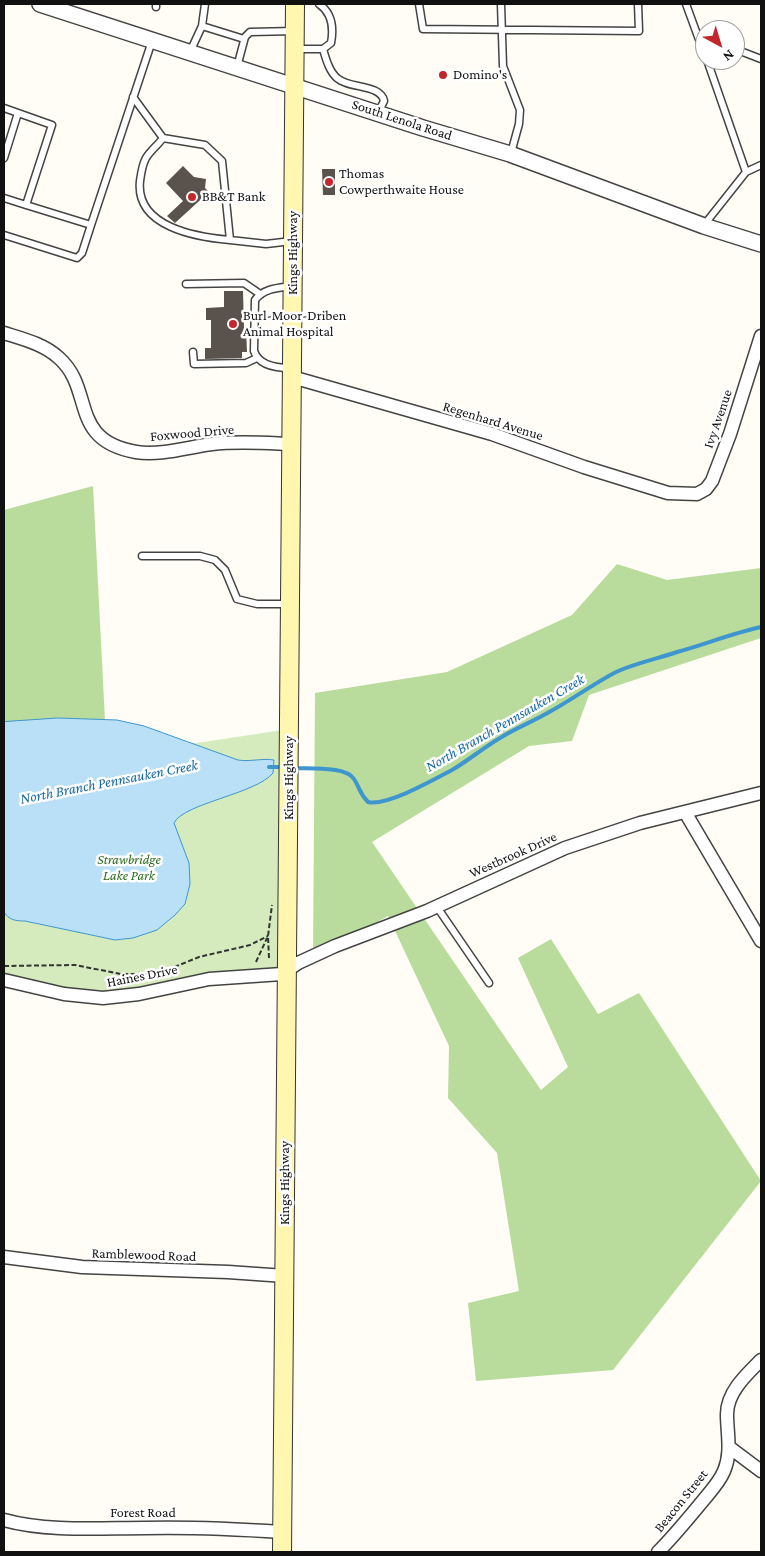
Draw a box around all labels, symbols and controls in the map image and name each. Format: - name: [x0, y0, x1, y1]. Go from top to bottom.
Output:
- north arrow: [695, 20, 745, 70]
- text: N: [720, 47, 738, 65]
- place label: Domino's: [453, 67, 507, 83]
- marker: Domino's: [437, 69, 449, 81]
- street label: South Lenola Road: [350, 96, 454, 144]
- place label: Thomas Cowperthwaite House: [339, 166, 464, 198]
- marker: Thomas Cowperthwaite House: [323, 176, 335, 188]
- place label: BB&T Bank: [202, 189, 266, 205]
- marker: BB&T Bank: [186, 191, 198, 203]
- street label: Kings Highway: [285, 211, 301, 295]
- place label: Burl-Moor-Driben Animal Hospital: [243, 308, 346, 341]
- marker: Burl-Moor-Driben Animal Hospital: [227, 318, 239, 330]
- street label: Ivy Avenue: [700, 387, 736, 451]
- street label: Regenhard Avenue: [441, 398, 545, 444]
- street label: Foxwood Drive: [149, 421, 235, 445]
- water label: North Branch Pennsauken Creek: [422, 670, 588, 776]
- street label: Kings Highway: [281, 736, 297, 820]
- water label: North Branch Pennsauken Creek: [19, 756, 199, 808]
- street label: Westbrook Drive: [467, 828, 559, 882]
- park label: Strawbridge Lake Park: [97, 852, 161, 884]
- street label: Haines Drive: [105, 961, 179, 991]
- street label: Kings Highway: [277, 1141, 293, 1225]
- street label: Ramblewood Road: [91, 1245, 197, 1265]
- street label: Beacon Street: [651, 1466, 711, 1536]
- street label: Forest Road: [110, 1505, 176, 1521]

